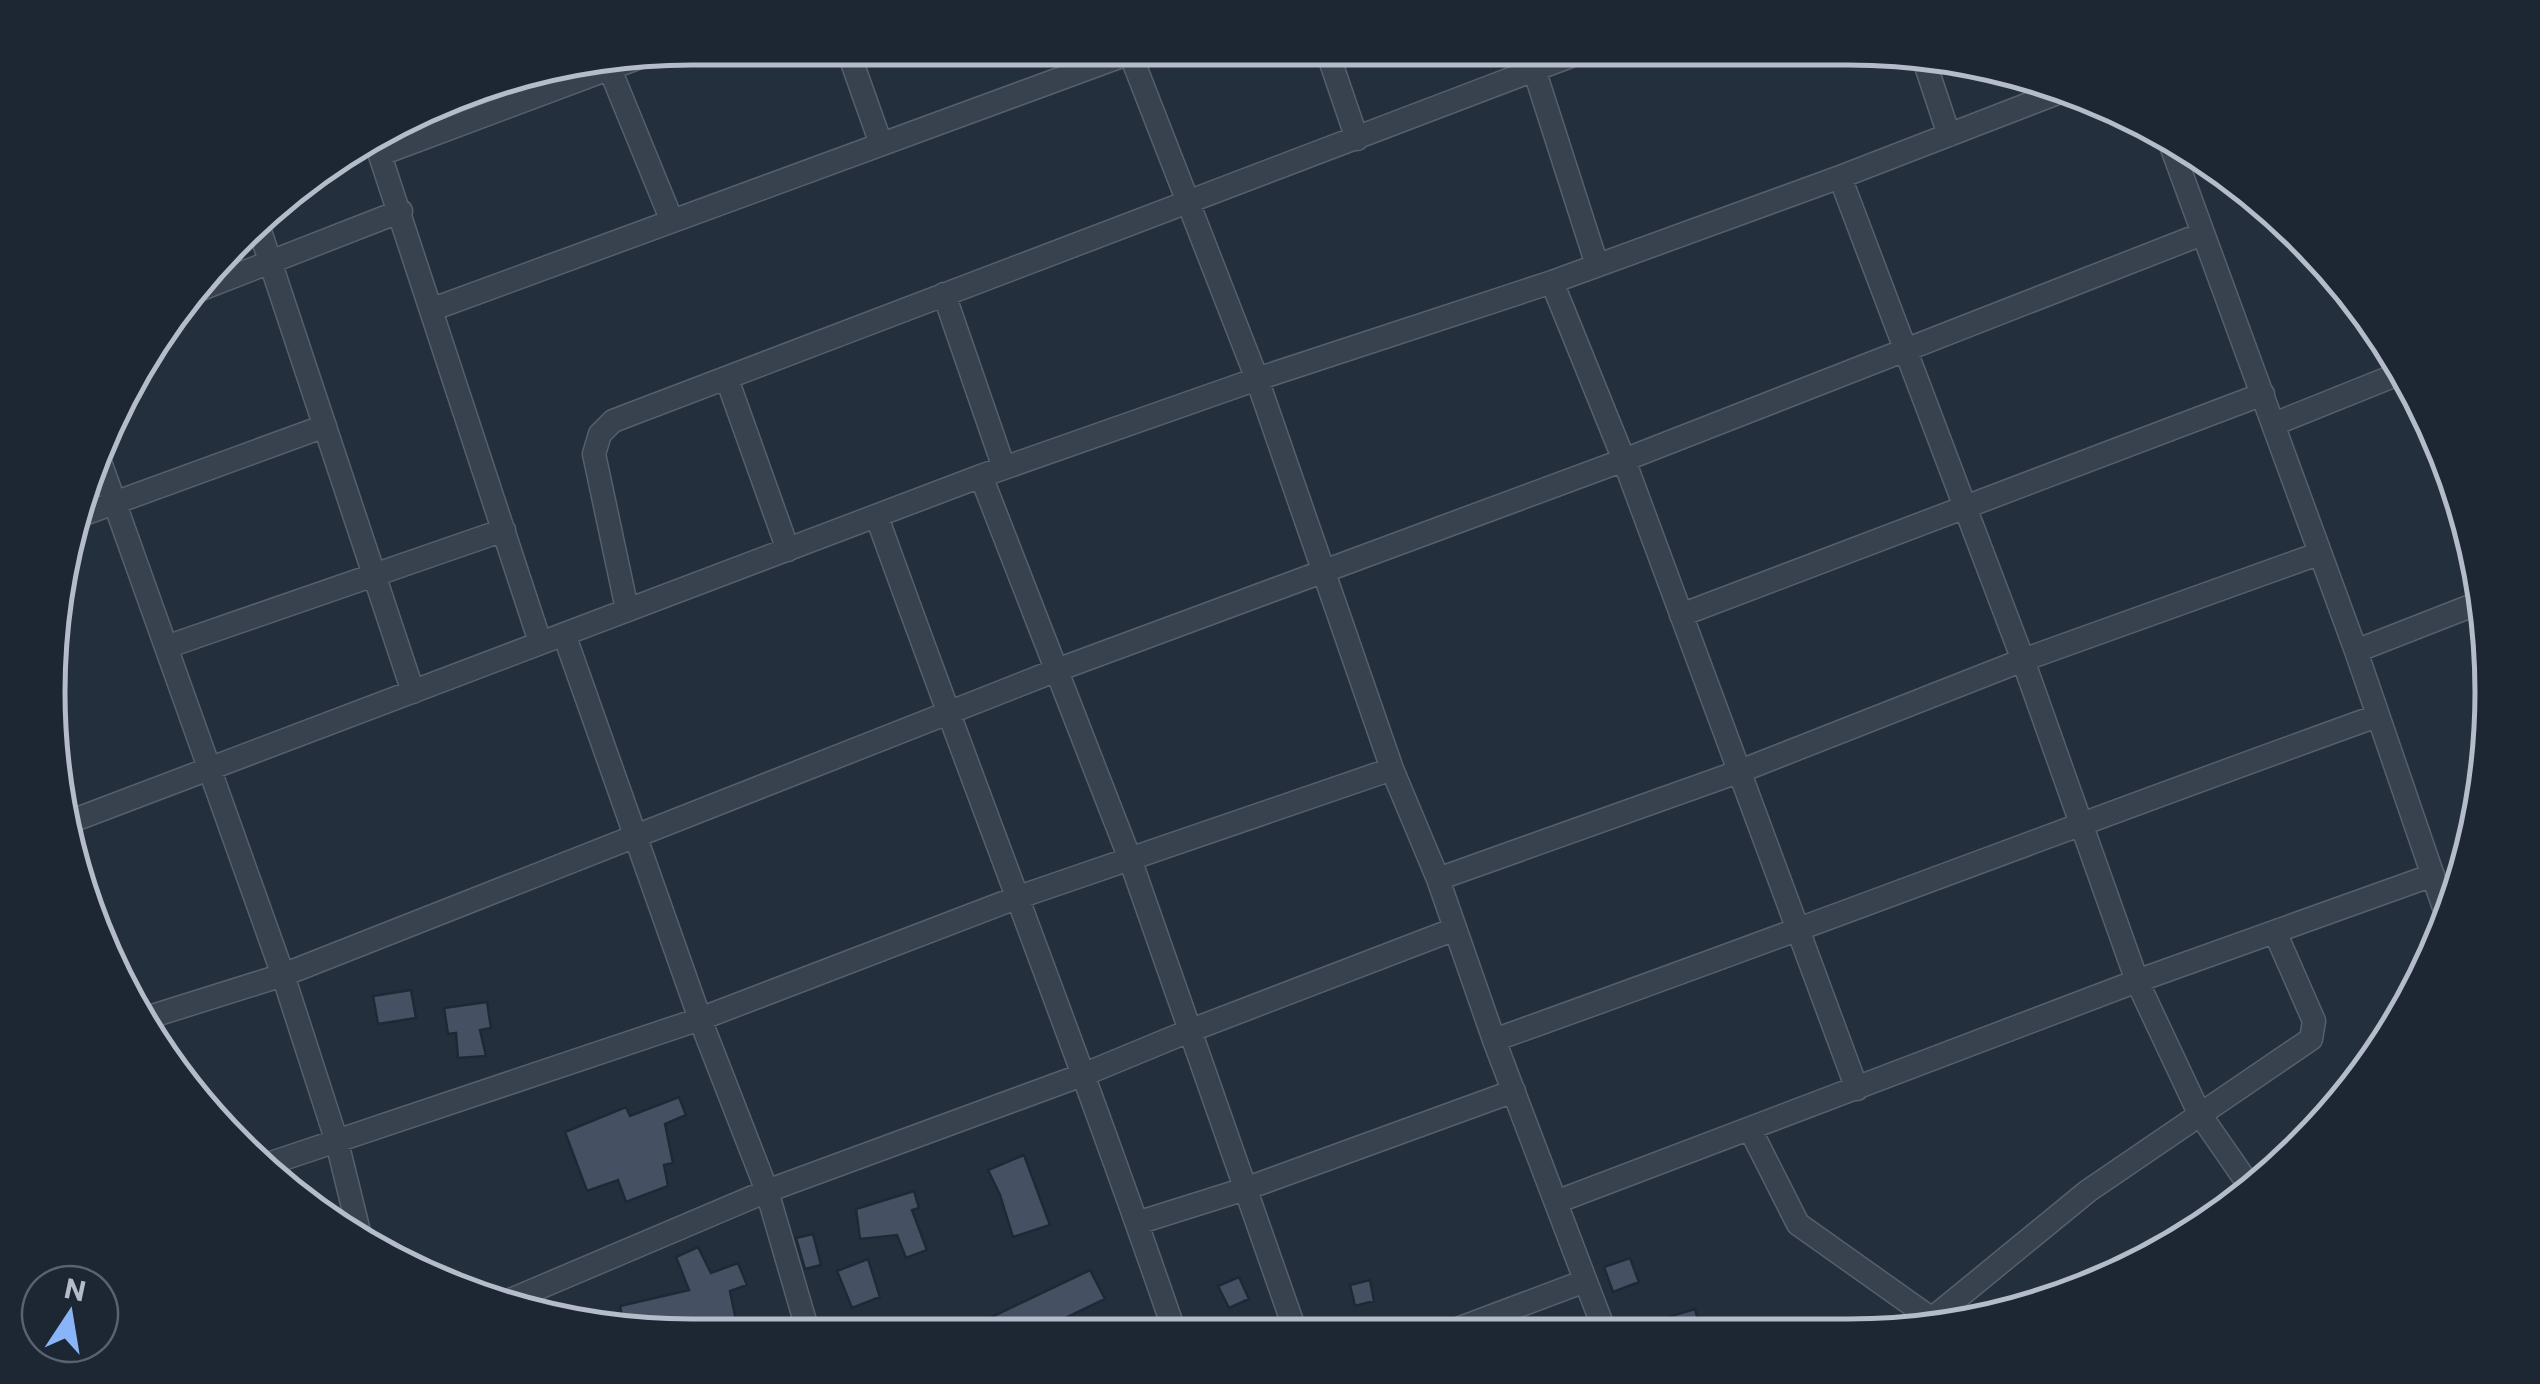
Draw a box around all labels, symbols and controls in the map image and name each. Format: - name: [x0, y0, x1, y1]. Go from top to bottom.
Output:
- north arrow: [20, 1264, 120, 1364]
- text: N: [62, 1270, 89, 1307]

